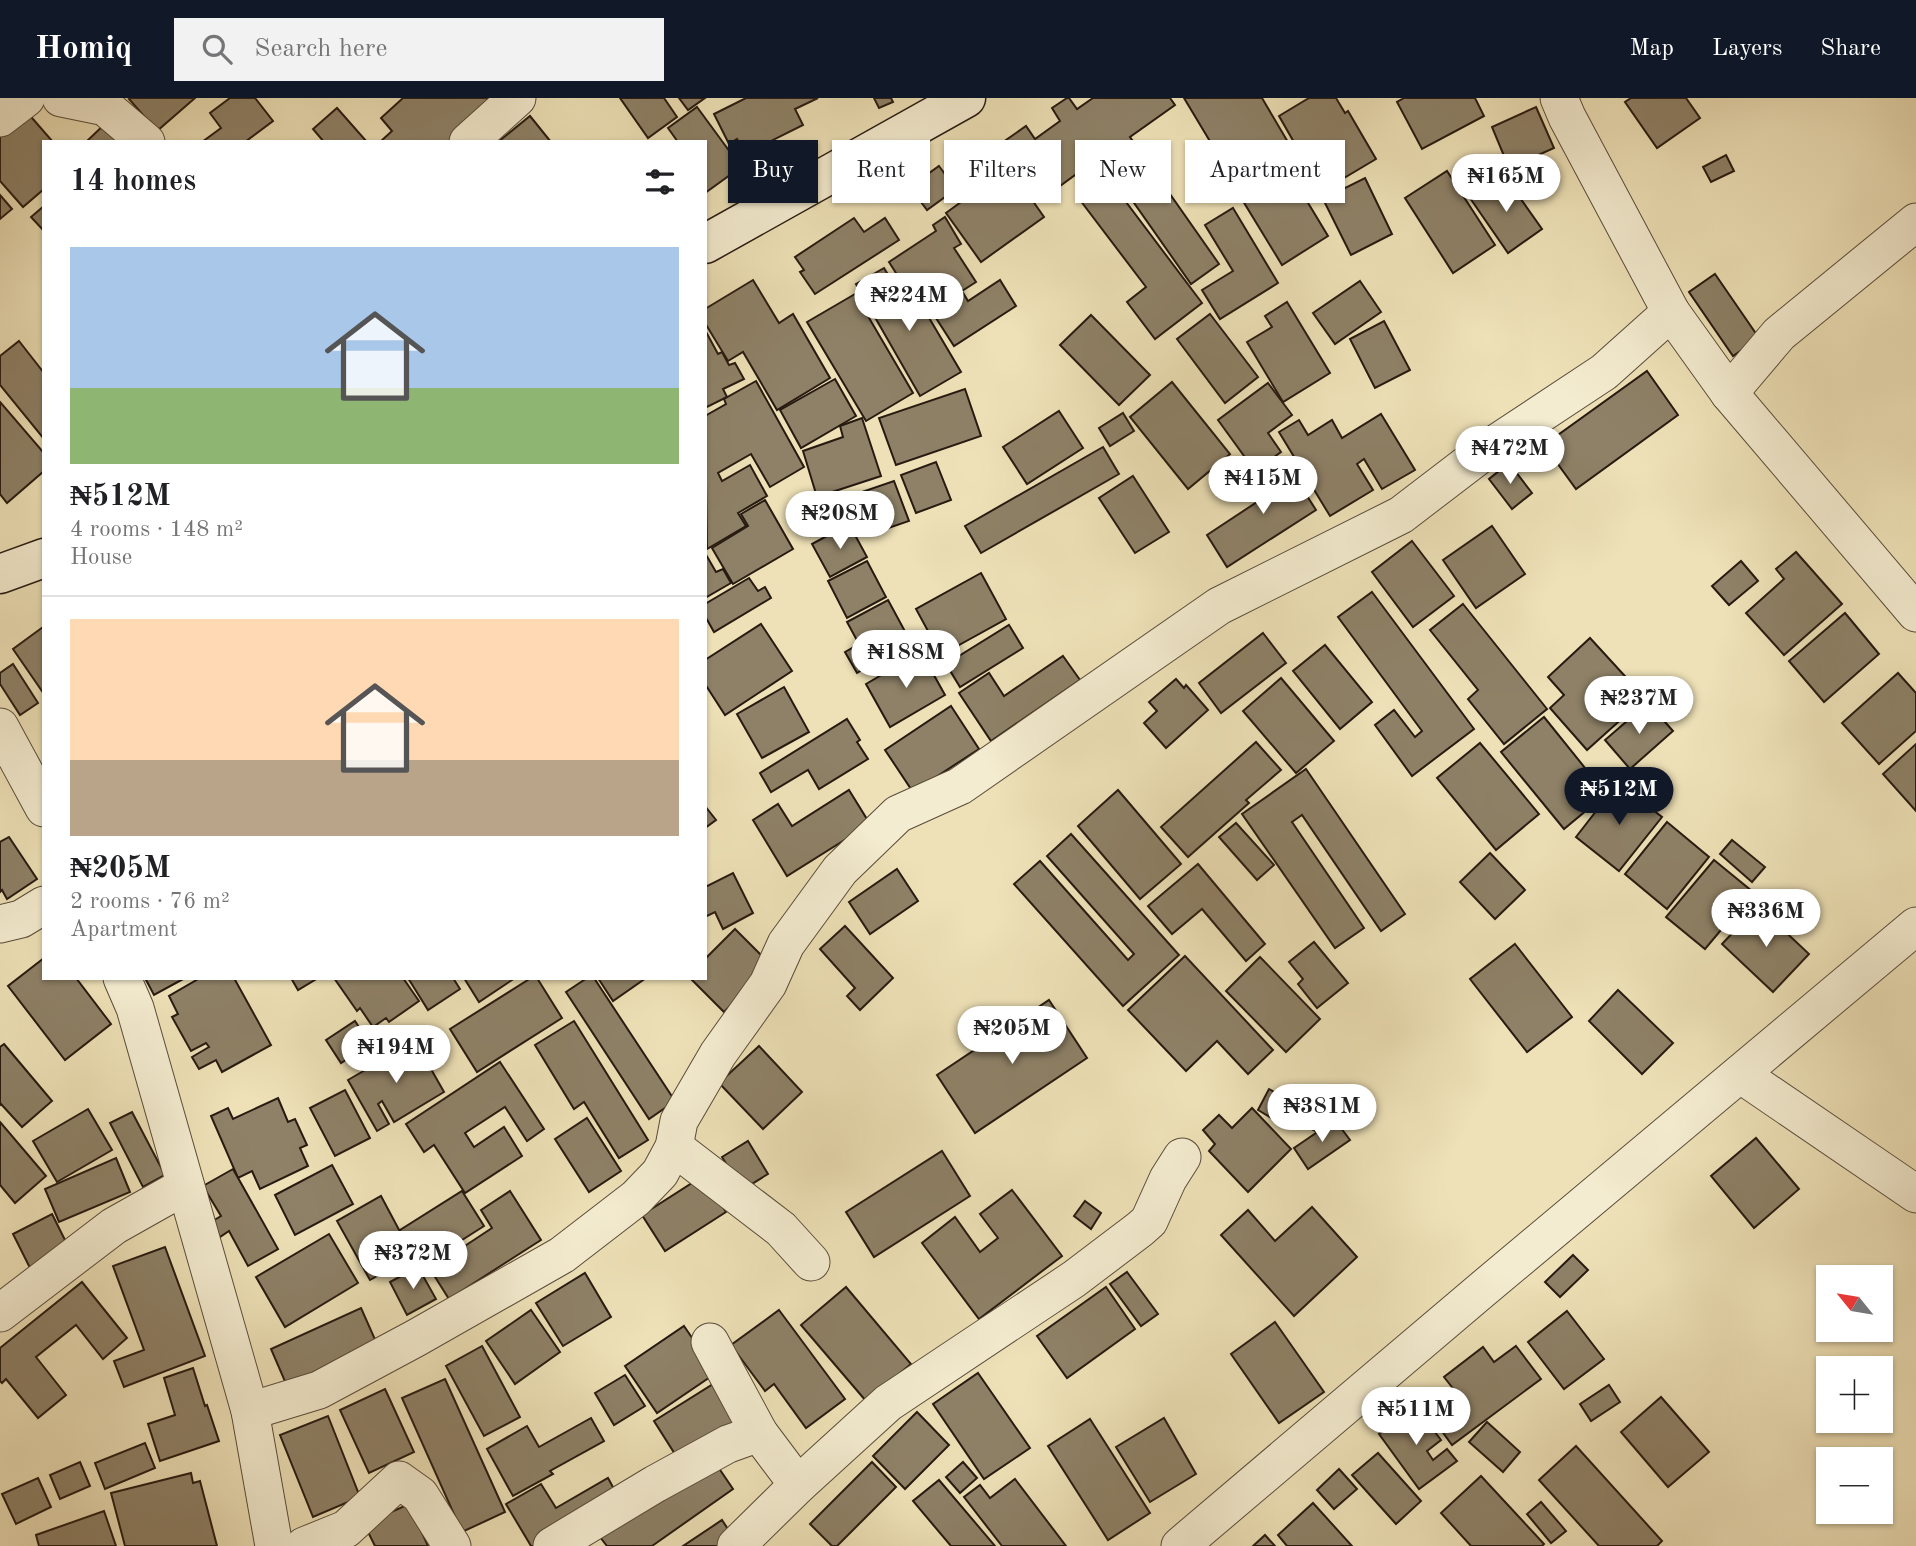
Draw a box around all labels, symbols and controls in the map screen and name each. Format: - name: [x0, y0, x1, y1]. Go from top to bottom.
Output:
- search box: [174, 18, 664, 81]
- icon: search: [198, 30, 236, 68]
- text: Homiq: [35, 33, 132, 66]
- text: Search here: [254, 36, 387, 62]
- text: Map: [1630, 37, 1674, 61]
- text: Layers: [1712, 37, 1782, 61]
- text: Share: [1820, 37, 1881, 61]
- chip: Buy: [728, 140, 818, 203]
- chip: Rent: [832, 140, 930, 203]
- chip: Filters: [944, 140, 1061, 203]
- chip: New: [1075, 140, 1171, 203]
- chip: Apartment: [1185, 140, 1345, 203]
- pin: ₦165M: [1457, 155, 1555, 214]
- icon: filters: [641, 163, 679, 201]
- text: ₦165M: [1467, 165, 1545, 188]
- text: 14 homes: [70, 167, 196, 197]
- pin: ₦224M: [860, 274, 958, 333]
- text: ₦224M: [870, 284, 948, 307]
- icon: home: [312, 293, 438, 419]
- pin: ₦472M: [1461, 426, 1559, 486]
- text: ₦472M: [1471, 437, 1549, 460]
- pin: ₦415M: [1214, 456, 1312, 516]
- text: ₦415M: [1224, 467, 1302, 490]
- text: ₦512M: [70, 482, 171, 512]
- pin: ₦208M: [791, 491, 889, 551]
- text: ₦208M: [801, 502, 879, 525]
- text: 4 rooms · 148 m²: [70, 518, 243, 541]
- text: House: [70, 546, 132, 569]
- pin: ₦188M: [857, 630, 955, 690]
- text: ₦188M: [867, 641, 945, 664]
- icon: home: [312, 665, 438, 791]
- pin: ₦237M: [1590, 676, 1688, 736]
- text: ₦237M: [1600, 687, 1678, 710]
- pin: ₦512M: [1570, 768, 1668, 827]
- text: ₦512M: [1580, 778, 1658, 801]
- text: ₦205M: [70, 854, 171, 884]
- text: 2 rooms · 76 m²: [70, 890, 230, 913]
- pin: ₦336M: [1717, 890, 1815, 949]
- text: ₦336M: [1727, 900, 1805, 923]
- text: Apartment: [70, 918, 178, 941]
- pin: ₦205M: [963, 1006, 1061, 1066]
- text: ₦205M: [973, 1017, 1051, 1040]
- pin: ₦194M: [347, 1026, 445, 1085]
- text: ₦194M: [357, 1036, 435, 1059]
- pin: ₦381M: [1273, 1084, 1371, 1144]
- text: ₦381M: [1283, 1095, 1361, 1118]
- pin: ₦372M: [364, 1232, 462, 1291]
- text: ₦372M: [374, 1242, 452, 1265]
- north arrow: [1816, 1265, 1894, 1342]
- map controls: [1816, 1265, 1893, 1524]
- button: +: [1816, 1356, 1893, 1433]
- pin: ₦511M: [1367, 1388, 1465, 1447]
- text: ₦511M: [1377, 1398, 1455, 1421]
- button: −: [1816, 1447, 1893, 1524]

